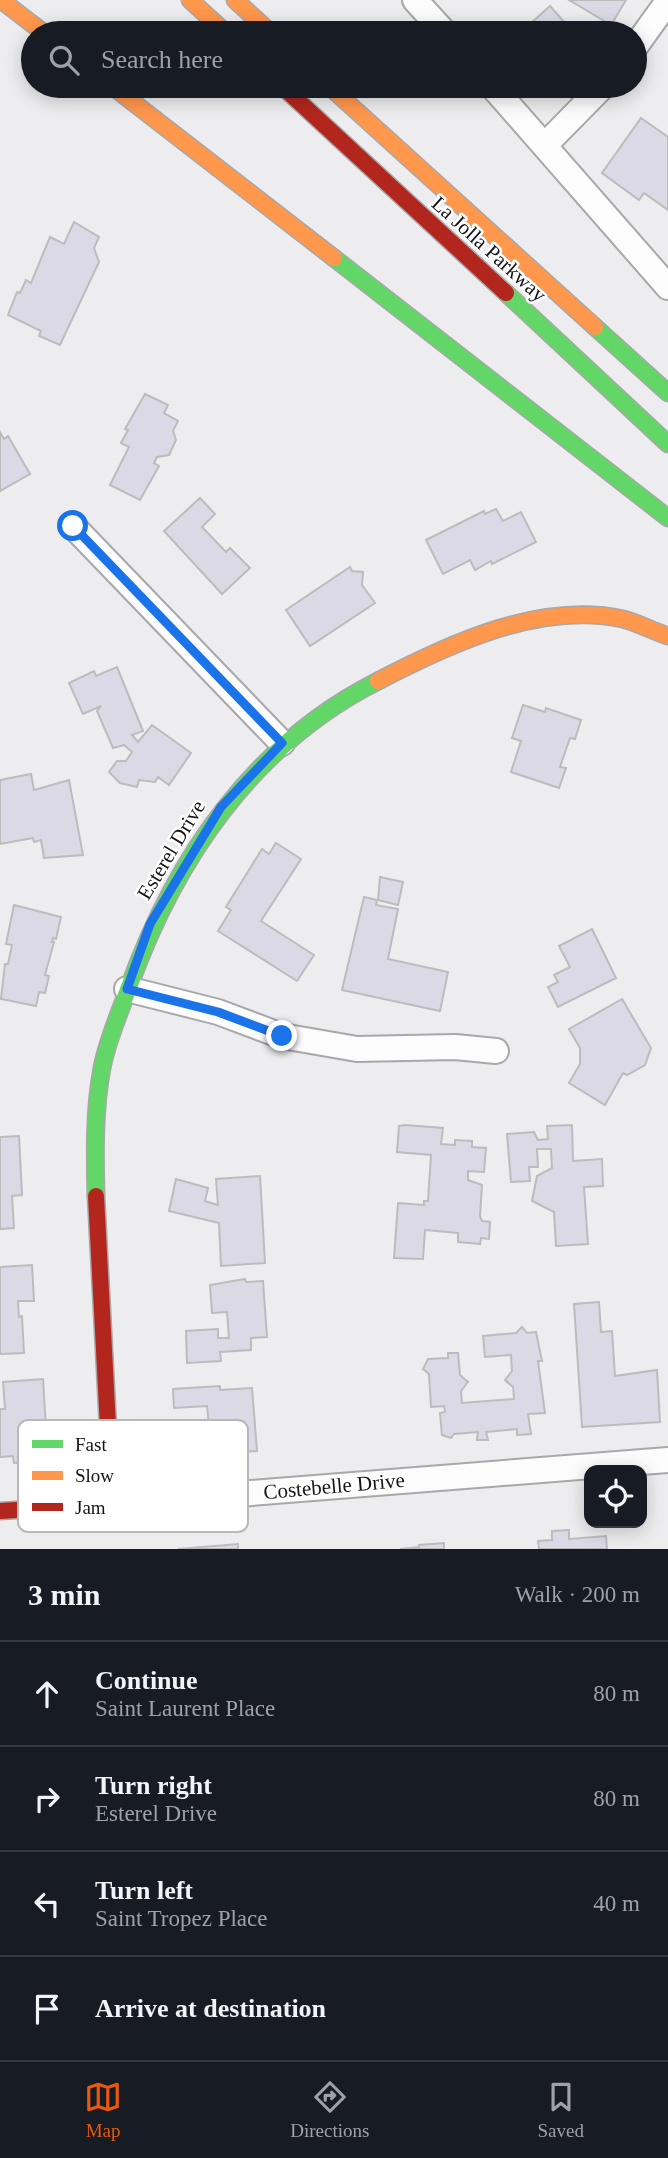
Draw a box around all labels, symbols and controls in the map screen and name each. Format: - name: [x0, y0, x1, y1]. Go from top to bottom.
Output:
- search box: [21, 21, 647, 98]
- icon: search: [45, 41, 83, 79]
- text: Search here: [101, 45, 223, 74]
- street label: La Jolla Parkway: [427, 191, 552, 307]
- route start: [57, 510, 88, 541]
- street label: Esterel Drive: [132, 796, 210, 904]
- route end: [266, 1020, 297, 1051]
- legend: [18, 1420, 248, 1532]
- text: Fast: [75, 1434, 107, 1455]
- text: Slow: [75, 1465, 114, 1486]
- map controls: [584, 1465, 647, 1528]
- button: locate: [584, 1465, 647, 1528]
- street label: Costebelle Drive: [262, 1468, 406, 1504]
- text: Jam: [75, 1497, 106, 1518]
- text: 3 min: [28, 1578, 101, 1611]
- text: Walk · 200 m: [515, 1582, 640, 1607]
- text: Continue: [95, 1666, 198, 1695]
- icon: ahead: [28, 1675, 66, 1713]
- text: 80 m: [593, 1681, 640, 1706]
- text: Saint Laurent Place: [95, 1696, 275, 1721]
- text: Turn right: [95, 1771, 212, 1800]
- icon: right: [28, 1780, 66, 1818]
- text: 80 m: [593, 1786, 640, 1811]
- text: Esterel Drive: [95, 1801, 217, 1826]
- text: Turn left: [95, 1876, 193, 1905]
- icon: left: [28, 1885, 66, 1923]
- text: 40 m: [593, 1891, 640, 1916]
- text: Saint Tropez Place: [95, 1906, 268, 1931]
- icon: arrive: [28, 1990, 66, 2028]
- text: Arrive at destination: [95, 1994, 326, 2023]
- tab: Map: [84, 2078, 122, 2142]
- tab: Directions: [290, 2078, 369, 2142]
- tab: Saved: [537, 2078, 584, 2142]

